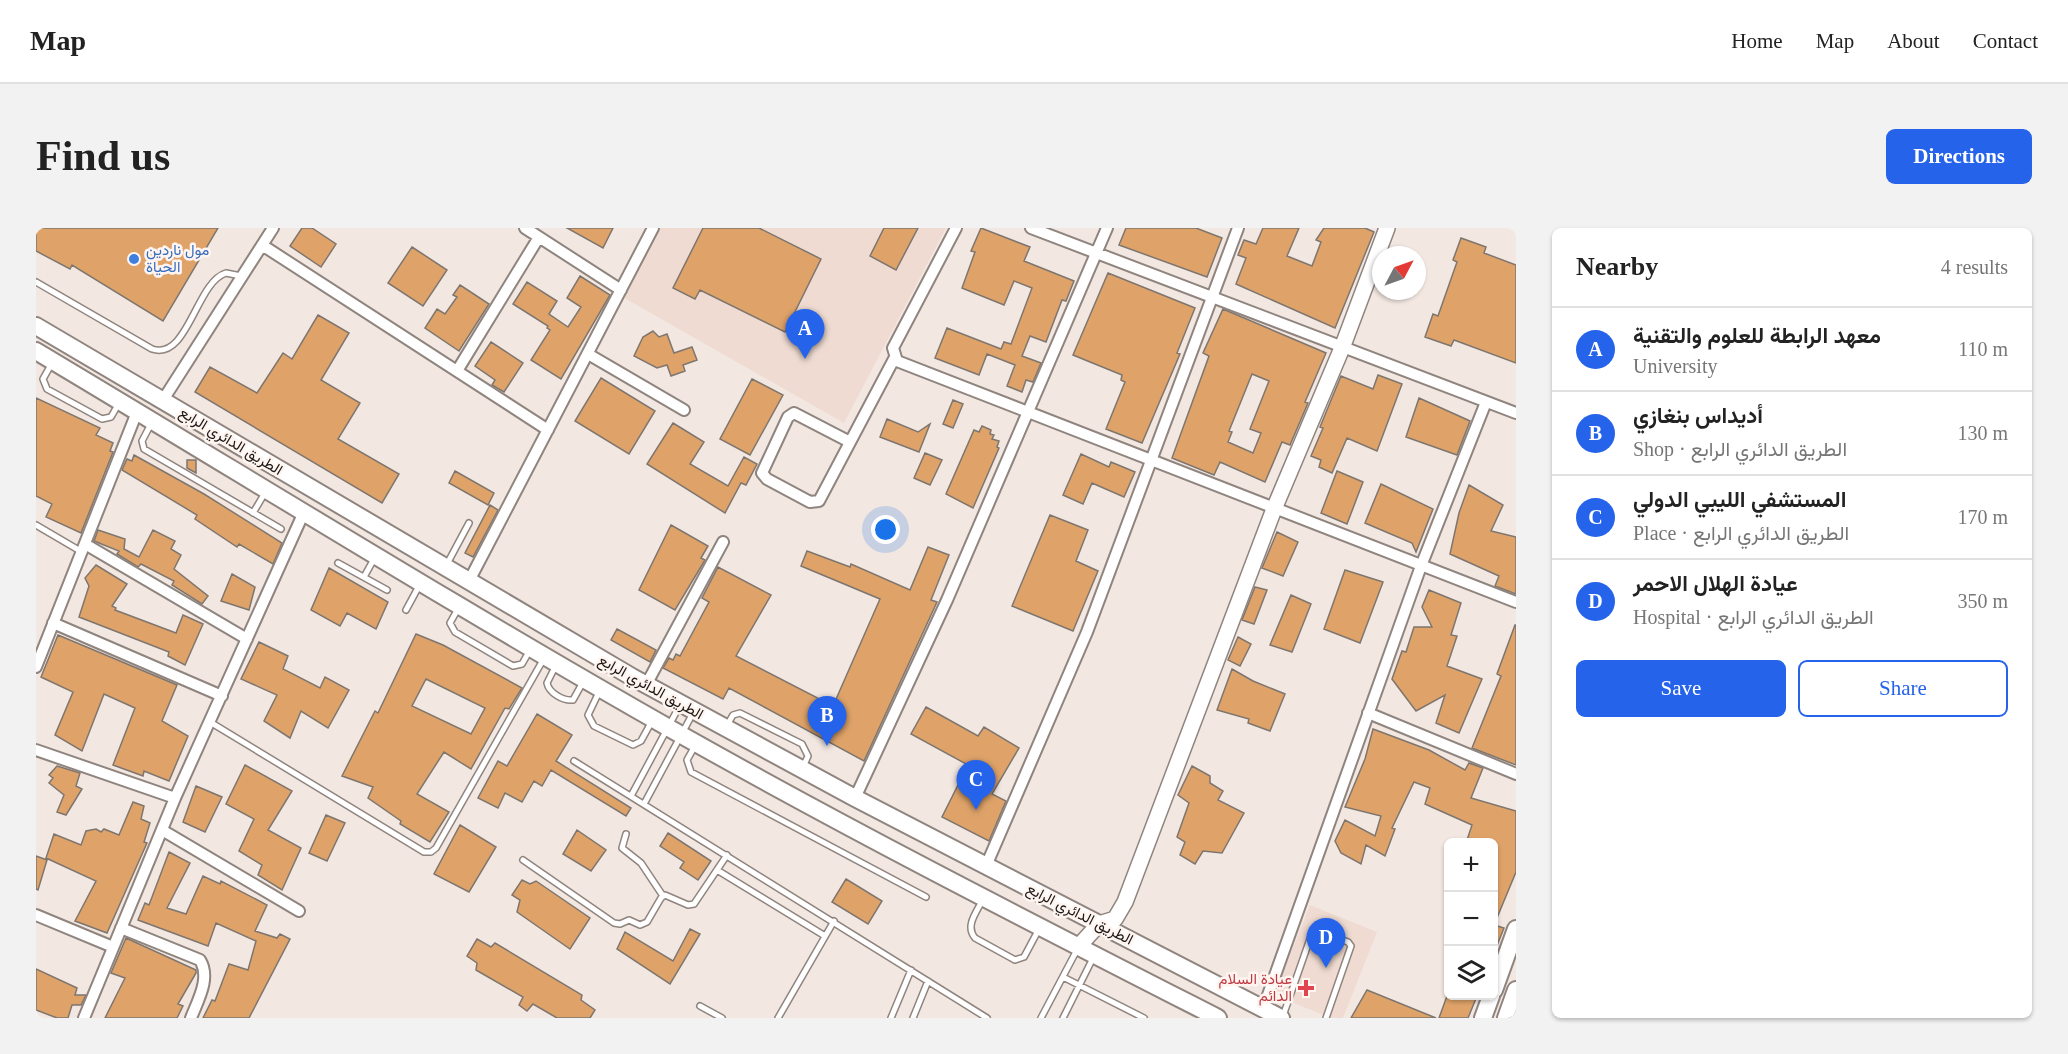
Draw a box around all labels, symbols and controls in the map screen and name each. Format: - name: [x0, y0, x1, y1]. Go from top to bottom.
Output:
- text: Map: [30, 25, 86, 56]
- text: Home: [1731, 29, 1783, 53]
- text: Map: [1816, 29, 1854, 53]
- text: About: [1887, 29, 1940, 53]
- text: Contact: [1973, 29, 2038, 53]
- button: Directions: [1886, 129, 2032, 184]
- text: Find us: [36, 133, 170, 179]
- place label: مول ناردين الحياة: [146, 242, 209, 276]
- north arrow: [1372, 246, 1426, 300]
- marker: مول ناردين الحياة: [127, 252, 141, 266]
- text: Nearby: [1576, 252, 1658, 281]
- text: 4 results: [1941, 256, 2008, 278]
- pin: A: [786, 310, 824, 359]
- text: معهد الرابطة للعلوم والتقنية: [1633, 323, 1881, 348]
- text: A: [1588, 338, 1603, 360]
- text: 110 m: [1958, 338, 2008, 360]
- text: University: [1633, 355, 1717, 377]
- text: أديداس بنغازي: [1633, 403, 1763, 428]
- street label: الطريق الدائري الرابع: [174, 404, 285, 482]
- text: B: [1589, 422, 1602, 444]
- text: 130 m: [1957, 422, 2008, 444]
- text: Shop · الطريق الدائري الرابع: [1633, 438, 1847, 460]
- text: المستشفي الليبي الدولي: [1633, 487, 1846, 512]
- text: C: [1588, 506, 1603, 528]
- text: 170 m: [1957, 506, 2008, 528]
- your location: [871, 515, 900, 544]
- text: Place · الطريق الدائري الرابع: [1633, 522, 1849, 544]
- text: عيادة الهلال الاحمر: [1633, 571, 1798, 596]
- text: D: [1588, 590, 1603, 612]
- text: 350 m: [1957, 590, 2008, 612]
- text: Hospital · الطريق الدائري الرابع: [1633, 606, 1874, 628]
- street label: الطريق الدائري الرابع: [593, 652, 706, 727]
- button: Save: [1576, 660, 1786, 717]
- button: Share: [1798, 660, 2008, 717]
- pin: B: [808, 696, 846, 746]
- pin: C: [956, 760, 996, 810]
- map controls: [1444, 838, 1498, 1000]
- button: +: [1444, 838, 1498, 892]
- street label: الطريق الدائري الرابع: [1022, 880, 1136, 952]
- button: −: [1444, 892, 1498, 946]
- pin: D: [1306, 918, 1346, 968]
- button: layers: [1444, 946, 1498, 1000]
- place label: عيادة السلام الدائم: [1218, 971, 1292, 1006]
- marker: عيادة السلام الدائم: [1297, 979, 1315, 997]

